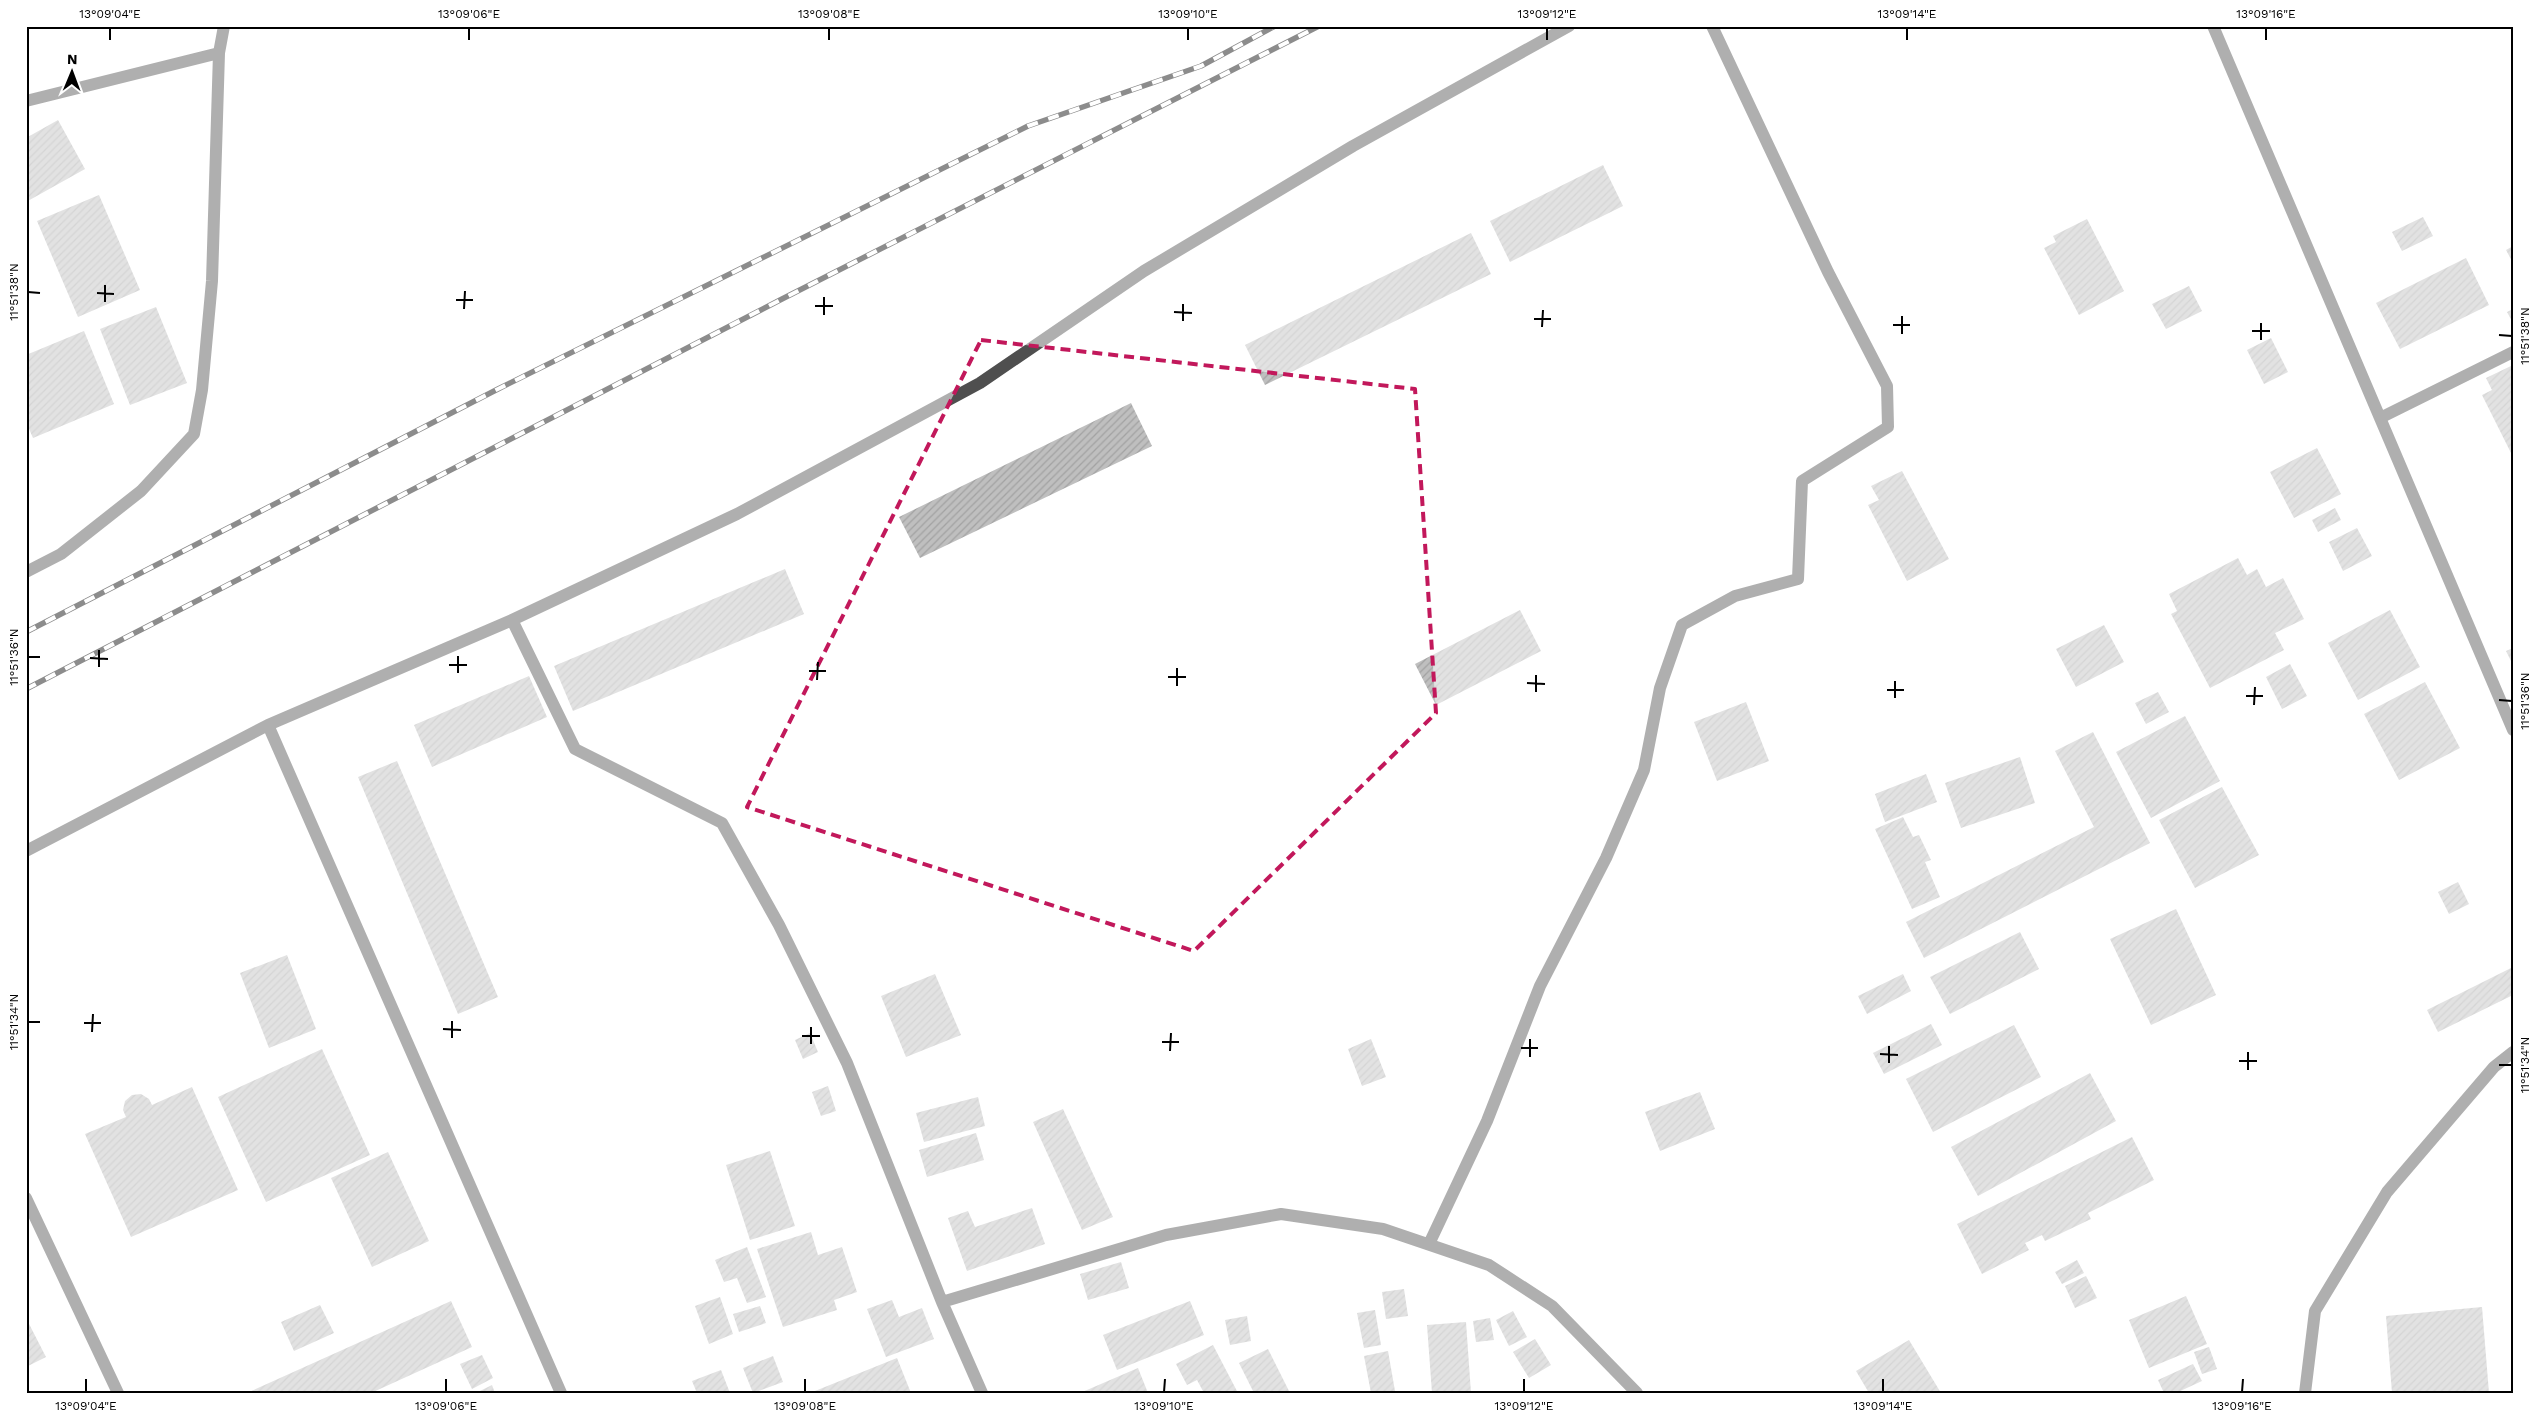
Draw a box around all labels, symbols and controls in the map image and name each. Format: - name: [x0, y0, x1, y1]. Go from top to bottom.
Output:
- text: 13°09'04"E: [79, 7, 141, 21]
- text: 13°09'06"E: [438, 7, 500, 21]
- text: 13°09'08"E: [798, 7, 860, 21]
- text: 13°09'10"E: [1158, 7, 1218, 21]
- text: 13°09'12"E: [1517, 7, 1577, 21]
- text: 13°09'14"E: [1878, 7, 1937, 21]
- text: 13°09'16"E: [2236, 7, 2296, 21]
- north arrow: [48, 48, 98, 98]
- text: N: [67, 51, 78, 67]
- text: 11°51'38"N: [7, 263, 21, 321]
- text: 11°51'38"N: [2518, 307, 2532, 365]
- text: 11°51'36"N: [7, 628, 21, 686]
- text: 11°51'36"N: [2518, 672, 2532, 730]
- text: 11°51'34"N: [7, 994, 21, 1050]
- text: 11°51'34"N: [2518, 1037, 2532, 1093]
- text: 13°09'04"E: [55, 1399, 117, 1413]
- text: 13°09'06"E: [415, 1399, 477, 1413]
- text: 13°09'08"E: [774, 1399, 836, 1413]
- text: 13°09'10"E: [1134, 1399, 1194, 1413]
- text: 13°09'12"E: [1494, 1399, 1554, 1413]
- text: 13°09'14"E: [1854, 1399, 1913, 1413]
- text: 13°09'16"E: [2212, 1399, 2272, 1413]

